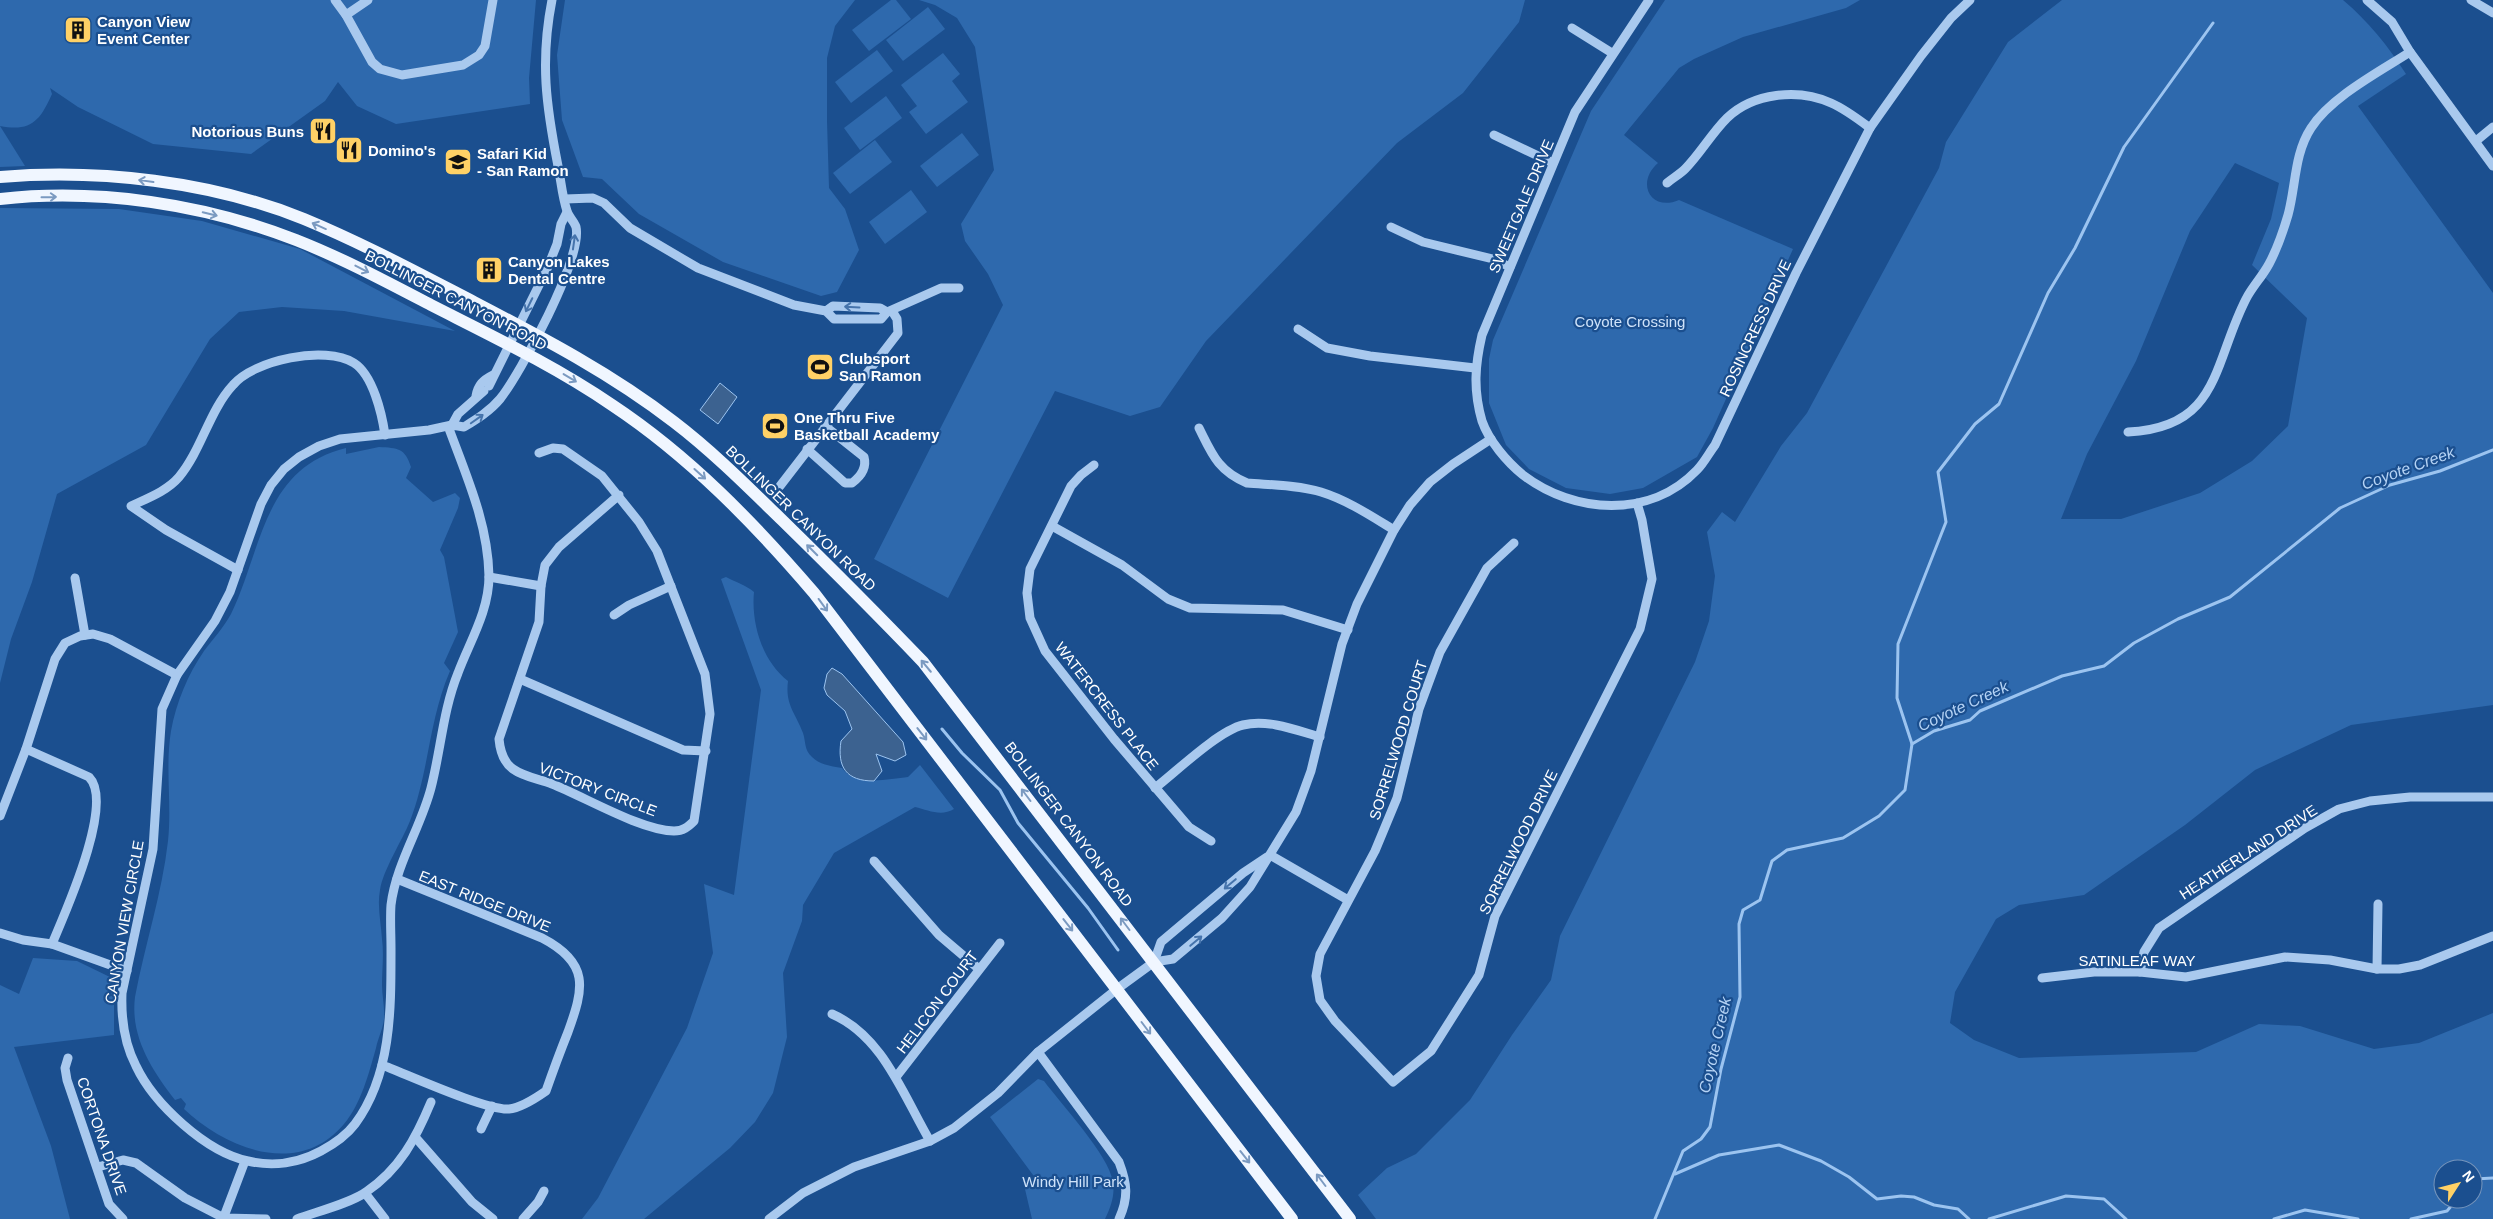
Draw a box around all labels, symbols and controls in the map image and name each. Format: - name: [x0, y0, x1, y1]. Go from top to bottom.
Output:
- place label: Canyon View Event Center: [97, 13, 190, 47]
- building icon: Canyon View Event Center: [63, 15, 93, 45]
- restaurant icon: Notorious Buns: [308, 116, 338, 146]
- place label: Notorious Buns: [192, 123, 304, 140]
- restaurant icon: Domino's: [334, 135, 364, 165]
- street label: SWEETGALE DRIVE: [1485, 137, 1557, 275]
- place label: Domino's: [368, 142, 436, 159]
- place label: Safari Kid - San Ramon: [477, 145, 569, 179]
- school or university icon: Safari Kid - San Ramon: [443, 147, 473, 177]
- one-way arrow: [138, 176, 154, 186]
- one-way arrow: [40, 192, 56, 201]
- one-way arrow: [201, 210, 217, 219]
- one-way arrow: [312, 221, 327, 231]
- one-way arrow: [570, 235, 580, 251]
- street label: BOLLINGER CANYON ROAD: [362, 247, 550, 353]
- place label: Canyon Lakes Dental Centre: [508, 253, 610, 287]
- building icon: Canyon Lakes Dental Centre: [474, 255, 504, 285]
- street label: ROSINCRESS DRIVE: [1716, 257, 1794, 399]
- one-way arrow: [354, 265, 369, 274]
- one-way arrow: [524, 298, 534, 313]
- one-way arrow: [844, 302, 860, 311]
- park label: Coyote Crossing: [1575, 313, 1685, 330]
- place label: Clubsport San Ramon: [839, 350, 922, 384]
- sports icon: Clubsport San Ramon: [805, 352, 835, 382]
- one-way arrow: [562, 374, 576, 384]
- place label: One Thru Five Basketball Academy: [794, 409, 940, 443]
- sports icon: One Thru Five Basketball Academy: [760, 411, 790, 441]
- one-way arrow: [470, 414, 484, 424]
- street label: BOLLINGER CANYON ROAD: [723, 442, 880, 594]
- water label: Coyote Creek: [2359, 443, 2458, 493]
- one-way arrow: [694, 468, 707, 480]
- one-way arrow: [806, 544, 819, 556]
- one-way arrow: [818, 598, 828, 612]
- street label: WATERCRESS PLACE: [1052, 639, 1162, 773]
- street label: SORRELWOOD COURT: [1366, 658, 1430, 822]
- one-way arrow: [920, 660, 932, 673]
- water label: Coyote Creek: [1915, 677, 2012, 734]
- one-way arrow: [916, 727, 927, 740]
- street label: BOLLINGER CANYON ROAD: [1002, 738, 1137, 910]
- street label: VICTORY CIRCLE: [537, 759, 659, 819]
- street label: SORRELWOOD DRIVE: [1476, 767, 1560, 917]
- one-way arrow: [1021, 788, 1031, 802]
- street label: HEATHERLAND DRIVE: [2176, 801, 2320, 903]
- street label: CANYON VIEW CIRCLE: [101, 839, 147, 1005]
- street label: EAST RIDGE DRIVE: [417, 867, 553, 935]
- one-way arrow: [1224, 878, 1237, 889]
- one-way arrow: [1063, 918, 1074, 931]
- one-way arrow: [1119, 918, 1130, 931]
- one-way arrow: [1189, 935, 1202, 946]
- street label: HELICON COURT: [893, 947, 981, 1057]
- street label: SATINLEAF WAY: [2078, 952, 2196, 969]
- water label: Coyote Creek: [1696, 994, 1735, 1095]
- one-way arrow: [1141, 1021, 1152, 1034]
- street label: CORTONA DRIVE: [74, 1075, 130, 1197]
- one-way arrow: [1240, 1150, 1250, 1164]
- north arrow: [2433, 1159, 2483, 1209]
- text: N: [2459, 1168, 2478, 1185]
- park label: Windy Hill Park: [1022, 1173, 1124, 1190]
- one-way arrow: [1315, 1174, 1326, 1187]

